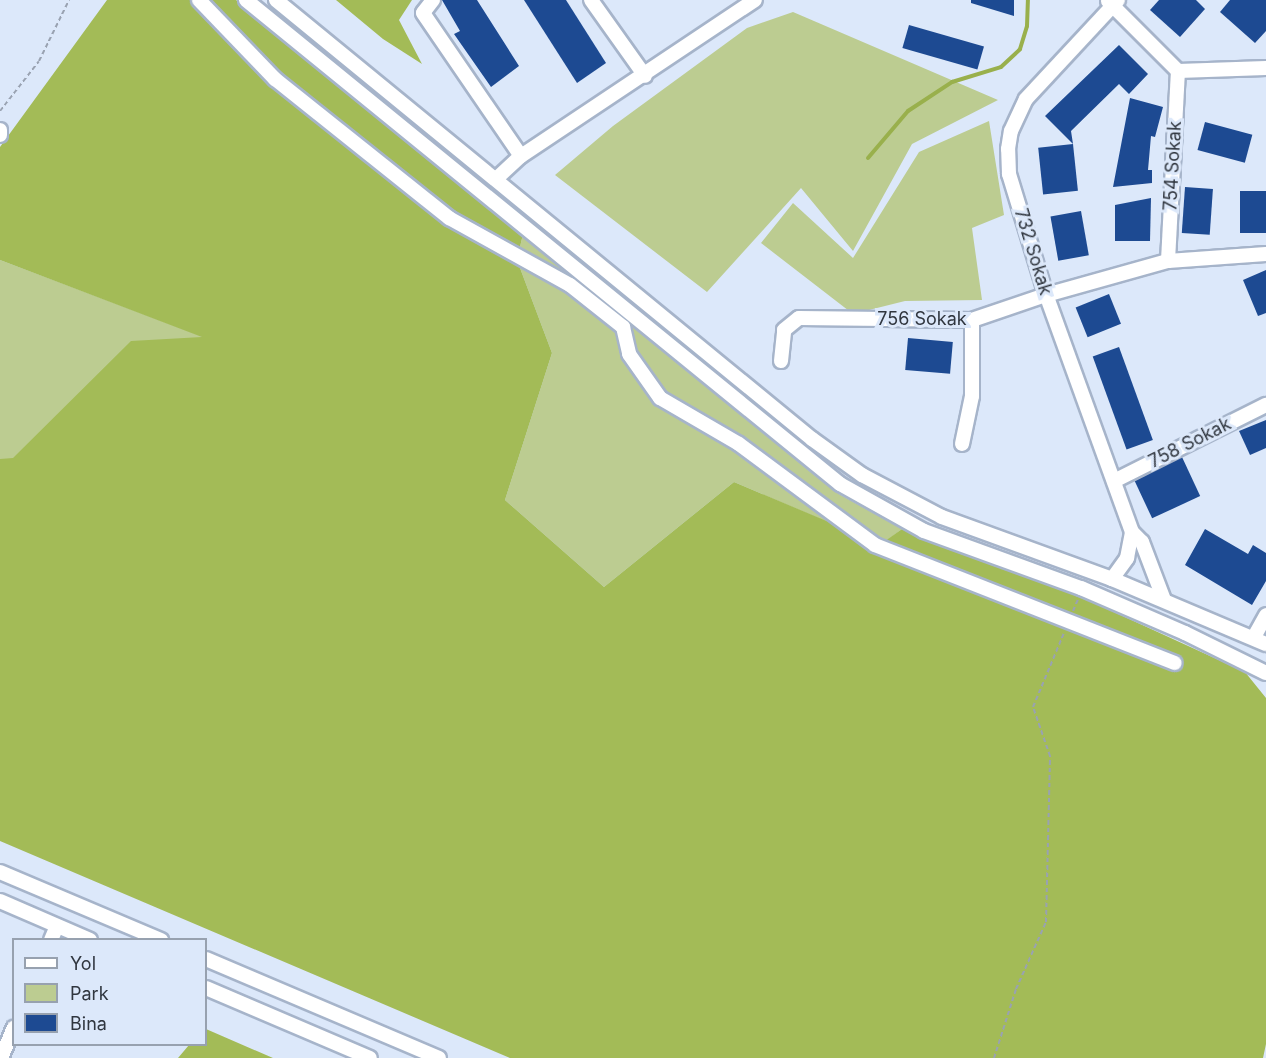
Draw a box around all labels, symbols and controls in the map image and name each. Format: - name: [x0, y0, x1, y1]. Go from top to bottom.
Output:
- street label: 754 Sokak: [1160, 121, 1186, 211]
- street label: 732 Sokak: [1010, 206, 1056, 298]
- street label: 756 Sokak: [877, 308, 967, 330]
- street label: 758 Sokak: [1145, 413, 1235, 473]
- legend: [12, 938, 207, 1046]
- text: Yol: [70, 953, 96, 974]
- text: Park: [70, 983, 109, 1004]
- text: Bina: [70, 1013, 107, 1034]

